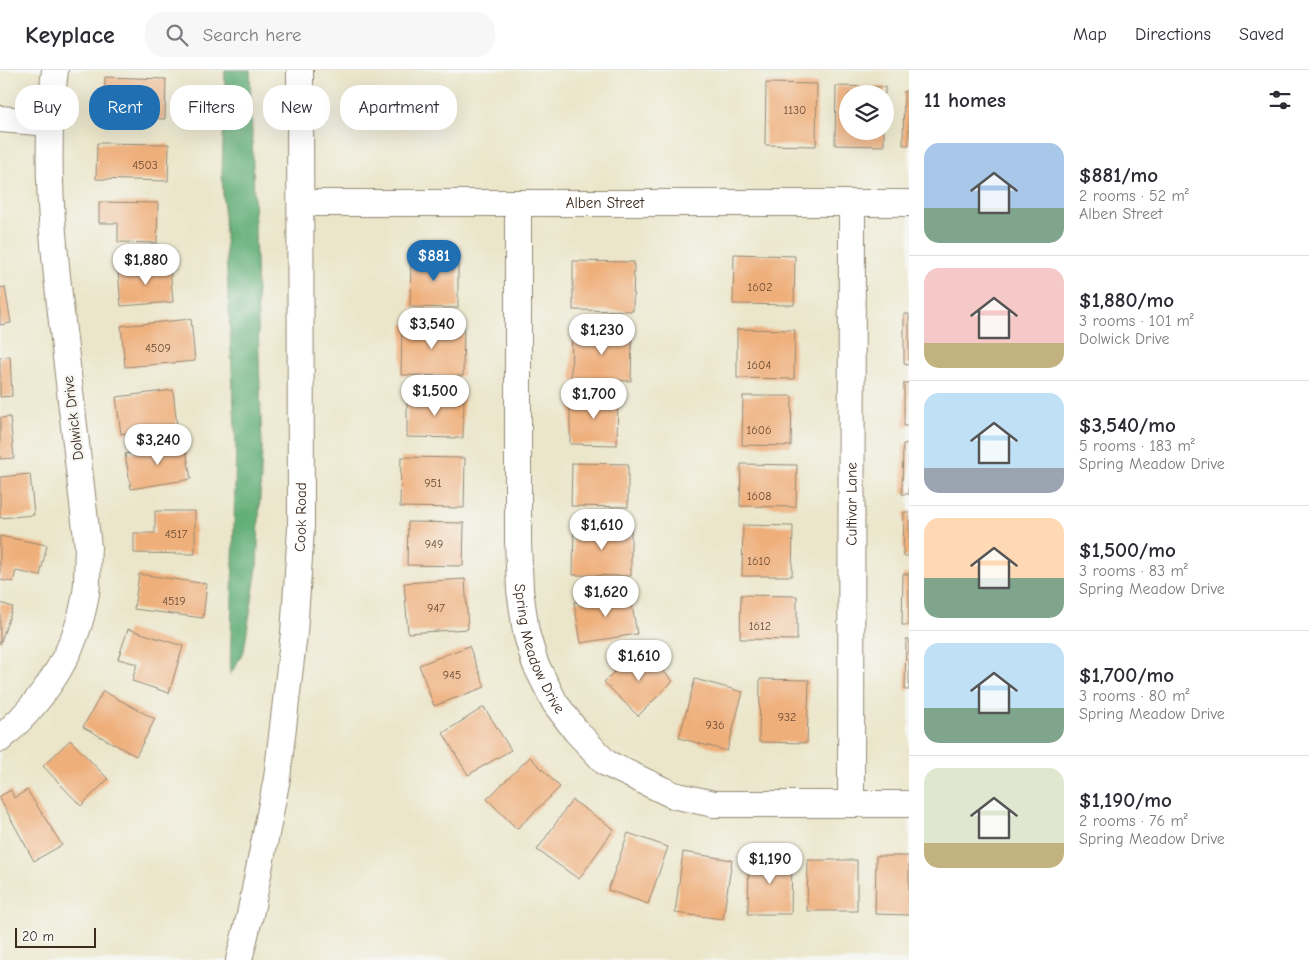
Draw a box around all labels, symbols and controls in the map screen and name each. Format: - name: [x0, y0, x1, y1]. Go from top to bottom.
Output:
- search box: [145, 12, 495, 57]
- text: Keyplace: [25, 21, 115, 49]
- icon: search: [163, 21, 191, 49]
- text: Search here: [203, 24, 302, 46]
- text: Map: [1073, 24, 1107, 45]
- text: Directions: [1135, 24, 1211, 45]
- text: Saved: [1239, 24, 1284, 45]
- chip: Buy: [15, 85, 79, 130]
- chip: Rent: [89, 85, 160, 130]
- chip: Filters: [170, 85, 253, 130]
- chip: New: [263, 85, 330, 130]
- chip: Apartment: [340, 85, 457, 130]
- map controls: [839, 85, 894, 140]
- button: layers: [839, 85, 894, 140]
- icon: filters: [1266, 86, 1294, 114]
- text: 11 homes: [924, 88, 1006, 112]
- house number: 1130: [784, 103, 806, 117]
- house number: 4503: [132, 158, 158, 172]
- icon: home: [964, 163, 1024, 223]
- text: $881/mo: [1079, 163, 1158, 187]
- text: 2 rooms · 52 m²: [1079, 187, 1189, 205]
- street label: Alben Street: [566, 194, 645, 212]
- text: Alben Street: [1079, 205, 1163, 223]
- pin: $881: [404, 240, 464, 282]
- pin: $1,880: [105, 244, 187, 286]
- text: $881: [418, 247, 450, 265]
- text: $1,880: [124, 251, 168, 269]
- house number: 1602: [748, 280, 772, 294]
- icon: home: [964, 288, 1024, 348]
- text: $1,880/mo: [1079, 288, 1174, 312]
- pin: $3,540: [391, 308, 473, 350]
- text: 3 rooms · 101 m²: [1079, 312, 1194, 330]
- pin: $1,230: [561, 314, 643, 356]
- text: $3,540: [409, 315, 455, 333]
- text: $1,230: [580, 321, 624, 339]
- text: Dolwick Drive: [1079, 330, 1169, 348]
- house number: 4509: [145, 341, 171, 355]
- house number: 1604: [747, 358, 771, 372]
- street label: Dolwick Drive: [59, 374, 87, 461]
- pin: $1,500: [394, 374, 476, 417]
- pin: $1,700: [553, 378, 635, 420]
- text: $1,500: [412, 382, 458, 400]
- text: $1,700: [572, 385, 616, 403]
- icon: home: [964, 413, 1024, 473]
- text: $3,540/mo: [1079, 413, 1176, 437]
- house number: 1606: [746, 423, 772, 437]
- pin: $3,240: [117, 424, 199, 466]
- text: $3,240: [136, 431, 180, 449]
- text: 5 rooms · 183 m²: [1079, 437, 1195, 455]
- text: Spring Meadow Drive: [1079, 455, 1225, 473]
- street label: Cultivar Lane: [842, 462, 861, 546]
- house number: 951: [424, 476, 442, 490]
- street label: Cook Road: [290, 482, 310, 553]
- house number: 1608: [747, 489, 771, 503]
- pin: $1,610: [561, 508, 643, 551]
- text: $1,610: [581, 516, 623, 534]
- house number: 4517: [165, 527, 188, 541]
- house number: 949: [425, 537, 443, 551]
- icon: home: [964, 538, 1024, 598]
- text: $1,500/mo: [1079, 538, 1176, 562]
- house number: 1610: [747, 554, 771, 568]
- text: 3 rooms · 83 m²: [1079, 562, 1188, 580]
- pin: $1,620: [565, 576, 647, 618]
- text: Spring Meadow Drive: [1079, 580, 1225, 598]
- street label: Spring Meadow Drive: [511, 583, 569, 718]
- text: $1,620: [584, 583, 628, 601]
- house number: 4519: [162, 594, 186, 608]
- house number: 947: [427, 601, 445, 615]
- house number: 1612: [749, 619, 771, 633]
- pin: $1,610: [598, 640, 680, 682]
- text: $1,610: [618, 647, 660, 665]
- icon: home: [964, 663, 1024, 723]
- text: $1,700/mo: [1079, 663, 1174, 687]
- house number: 945: [443, 668, 461, 682]
- text: 3 rooms · 80 m²: [1079, 687, 1189, 705]
- text: Spring Meadow Drive: [1079, 705, 1225, 723]
- house number: 932: [778, 710, 796, 724]
- house number: 936: [706, 718, 724, 732]
- icon: home: [964, 788, 1024, 848]
- text: $1,190/mo: [1079, 788, 1172, 812]
- text: 2 rooms · 76 m²: [1079, 812, 1188, 830]
- text: Spring Meadow Drive: [1079, 830, 1225, 848]
- pin: $1,190: [729, 842, 811, 885]
- text: $1,190: [749, 850, 791, 868]
- scale bar: [15, 925, 96, 948]
- text: 20 m: [22, 928, 54, 945]

